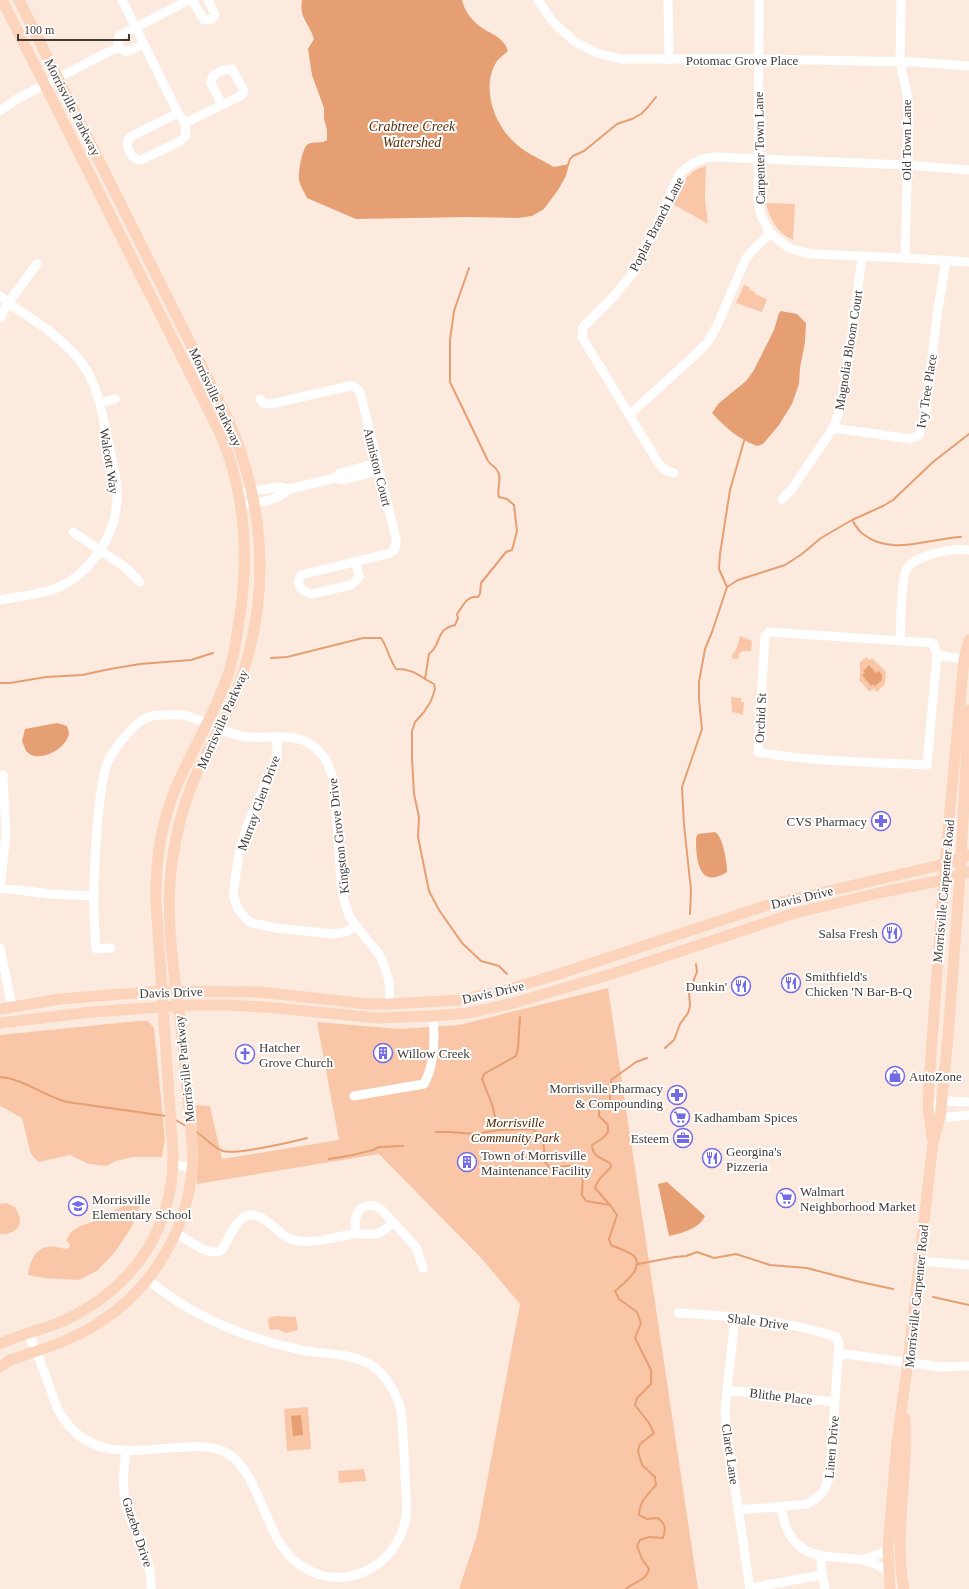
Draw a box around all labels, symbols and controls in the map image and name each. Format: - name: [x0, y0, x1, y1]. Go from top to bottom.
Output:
- scale bar: [18, 16, 129, 42]
- text: 100 m: [24, 23, 55, 37]
- street label: Potomac Grove Place: [686, 53, 799, 68]
- street label: Morrisville Parkway: [42, 56, 104, 159]
- street label: Carpenter Town Lane: [751, 91, 768, 205]
- street label: Old Town Lane: [899, 99, 914, 181]
- water label: Crabtree Creek Watershed: [369, 119, 456, 150]
- street label: Poplar Branch Lane: [626, 174, 687, 274]
- street label: Magnolia Bloom Court: [832, 289, 865, 411]
- street label: Morrisville Parkway: [186, 345, 245, 449]
- street label: Ivy Tree Place: [913, 353, 940, 429]
- street label: Anniston Court: [360, 426, 395, 508]
- street label: Walcott Way: [97, 427, 122, 496]
- street label: Morrisville Parkway: [194, 667, 251, 771]
- street label: Orchid St: [752, 692, 769, 743]
- street label: Murray Glen Drive: [234, 753, 283, 853]
- street label: Kingston Grove Drive: [325, 777, 352, 895]
- pharmacy icon: CVS Pharmacy: [870, 810, 892, 832]
- place label: CVS Pharmacy: [786, 814, 867, 829]
- street label: Morrisville Carpenter Road: [930, 818, 957, 963]
- street label: Davis Drive: [770, 883, 835, 912]
- restaurant icon: Salsa Fresh: [881, 922, 903, 944]
- place label: Salsa Fresh: [818, 926, 878, 941]
- place label: Smithfield's Chicken 'N Bar-B-Q: [805, 969, 912, 999]
- restaurant icon: Smithfield's Chicken 'N Bar-B-Q: [780, 972, 802, 994]
- restaurant icon: Dunkin': [730, 975, 752, 997]
- street label: Davis Drive: [461, 978, 526, 1007]
- place label: Dunkin': [686, 979, 727, 994]
- street label: Davis Drive: [139, 984, 203, 1001]
- street label: Morrisville Parkway: [171, 1014, 198, 1123]
- place label: Hatcher Grove Church: [259, 1040, 334, 1070]
- building icon: Willow Creek: [372, 1042, 394, 1064]
- church icon: Hatcher Grove Church: [234, 1043, 256, 1065]
- place label: Willow Creek: [397, 1046, 470, 1061]
- shop icon: AutoZone: [884, 1065, 906, 1087]
- place label: AutoZone: [909, 1069, 962, 1084]
- place label: Morrisville Pharmacy & Compounding: [549, 1081, 663, 1111]
- pharmacy icon: Morrisville Pharmacy & Compounding: [666, 1084, 688, 1106]
- supermarket icon: Kadhambam Spices: [669, 1106, 691, 1128]
- place label: Kadhambam Spices: [694, 1110, 798, 1125]
- park label: Morrisville Community Park: [471, 1115, 559, 1145]
- office icon: Esteem: [672, 1127, 694, 1149]
- place label: Esteem: [631, 1131, 669, 1146]
- place label: Georgina's Pizzeria: [726, 1144, 782, 1174]
- restaurant icon: Georgina's Pizzeria: [701, 1147, 723, 1169]
- place label: Town of Morrisville Maintenance Facility: [481, 1148, 592, 1178]
- building icon: Town of Morrisville Maintenance Facility: [456, 1151, 478, 1173]
- place label: Walmart Neighborhood Market: [800, 1184, 916, 1214]
- supermarket icon: Walmart Neighborhood Market: [775, 1187, 797, 1209]
- place label: Morrisville Elementary School: [92, 1192, 192, 1222]
- school or university icon: Morrisville Elementary School: [67, 1195, 89, 1217]
- street label: Morrisville Carpenter Road: [902, 1223, 932, 1368]
- street label: Shale Drive: [726, 1310, 790, 1333]
- street label: Blithe Place: [749, 1385, 813, 1408]
- street label: Linen Drive: [821, 1415, 842, 1479]
- street label: Claret Lane: [719, 1423, 742, 1486]
- street label: Gazebo Drive: [119, 1495, 156, 1569]

